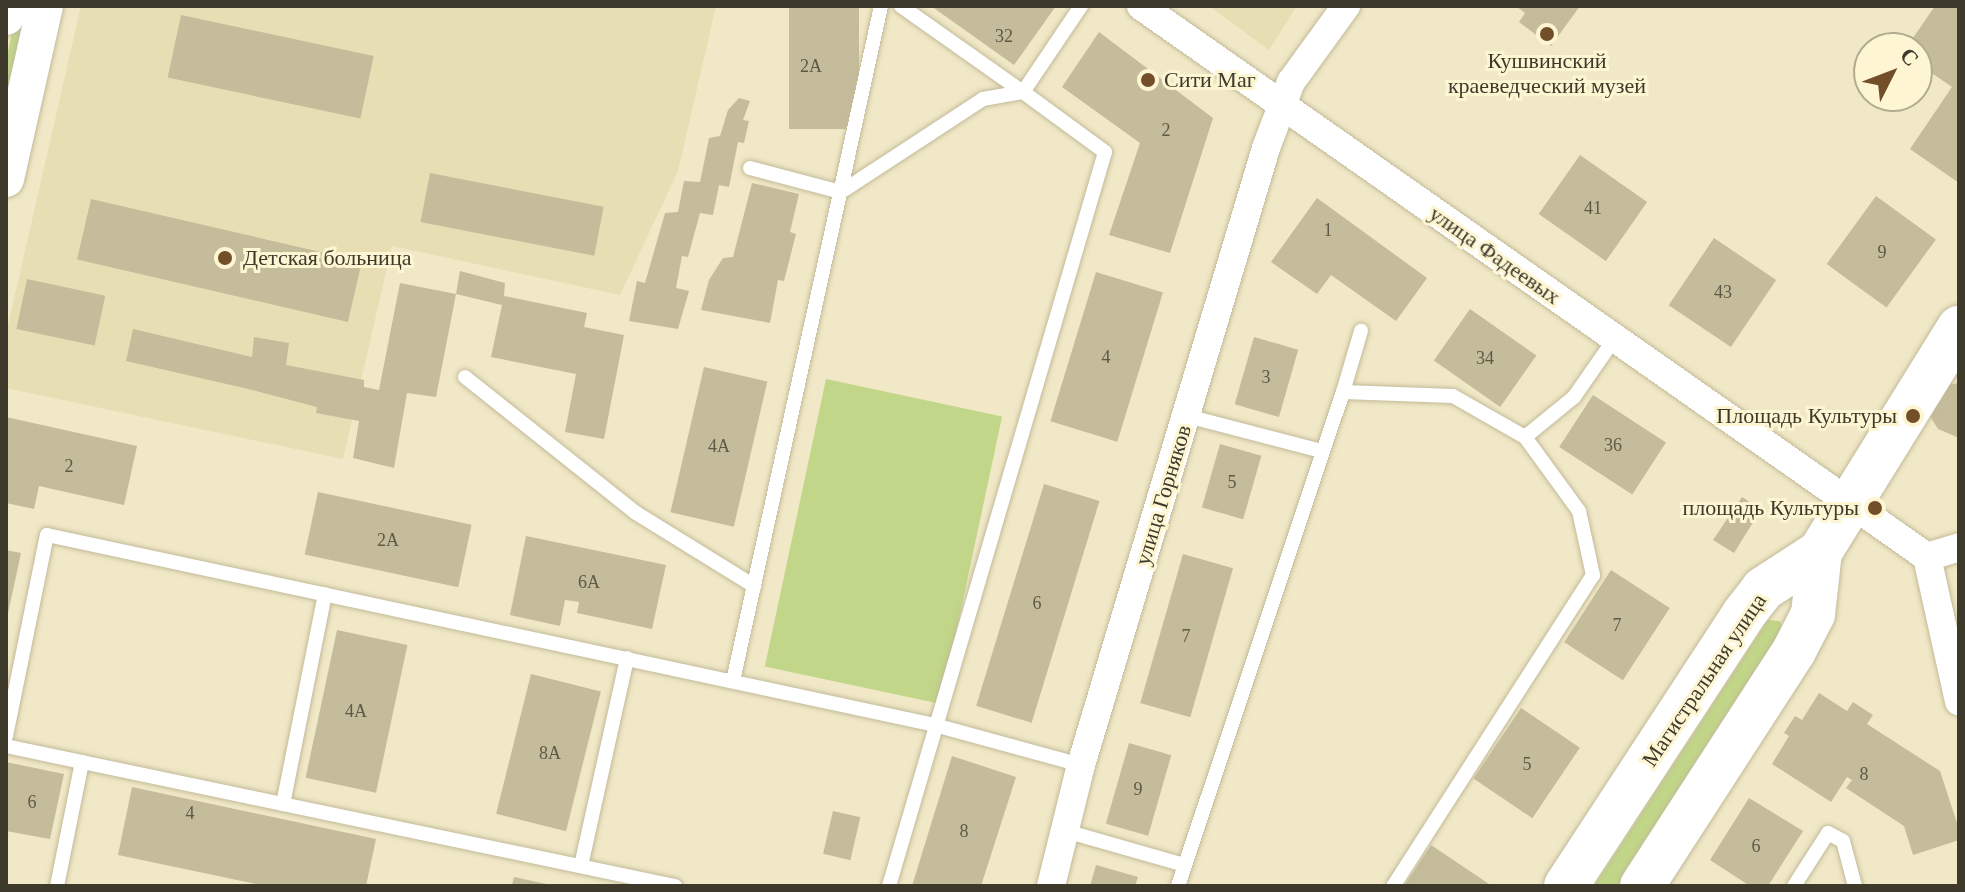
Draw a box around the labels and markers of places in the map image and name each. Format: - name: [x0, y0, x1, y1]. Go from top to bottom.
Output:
- marker: Кушвинский краеведческий музей: [1538, 25, 1556, 43]
- place label: Кушвинский краеведческий музей: [1448, 47, 1646, 98]
- place label: Сити Маг: [1164, 67, 1256, 93]
- marker: Сити Маг: [1139, 71, 1157, 89]
- place label: Детская больница: [243, 245, 411, 271]
- marker: Детская больница: [214, 247, 236, 269]
- place label: Площадь Культуры: [1716, 403, 1897, 429]
- marker: Площадь Культуры: [1904, 407, 1922, 425]
- place label: площадь Культуры: [1682, 495, 1859, 521]
- marker: площадь Культуры: [1866, 499, 1884, 517]

